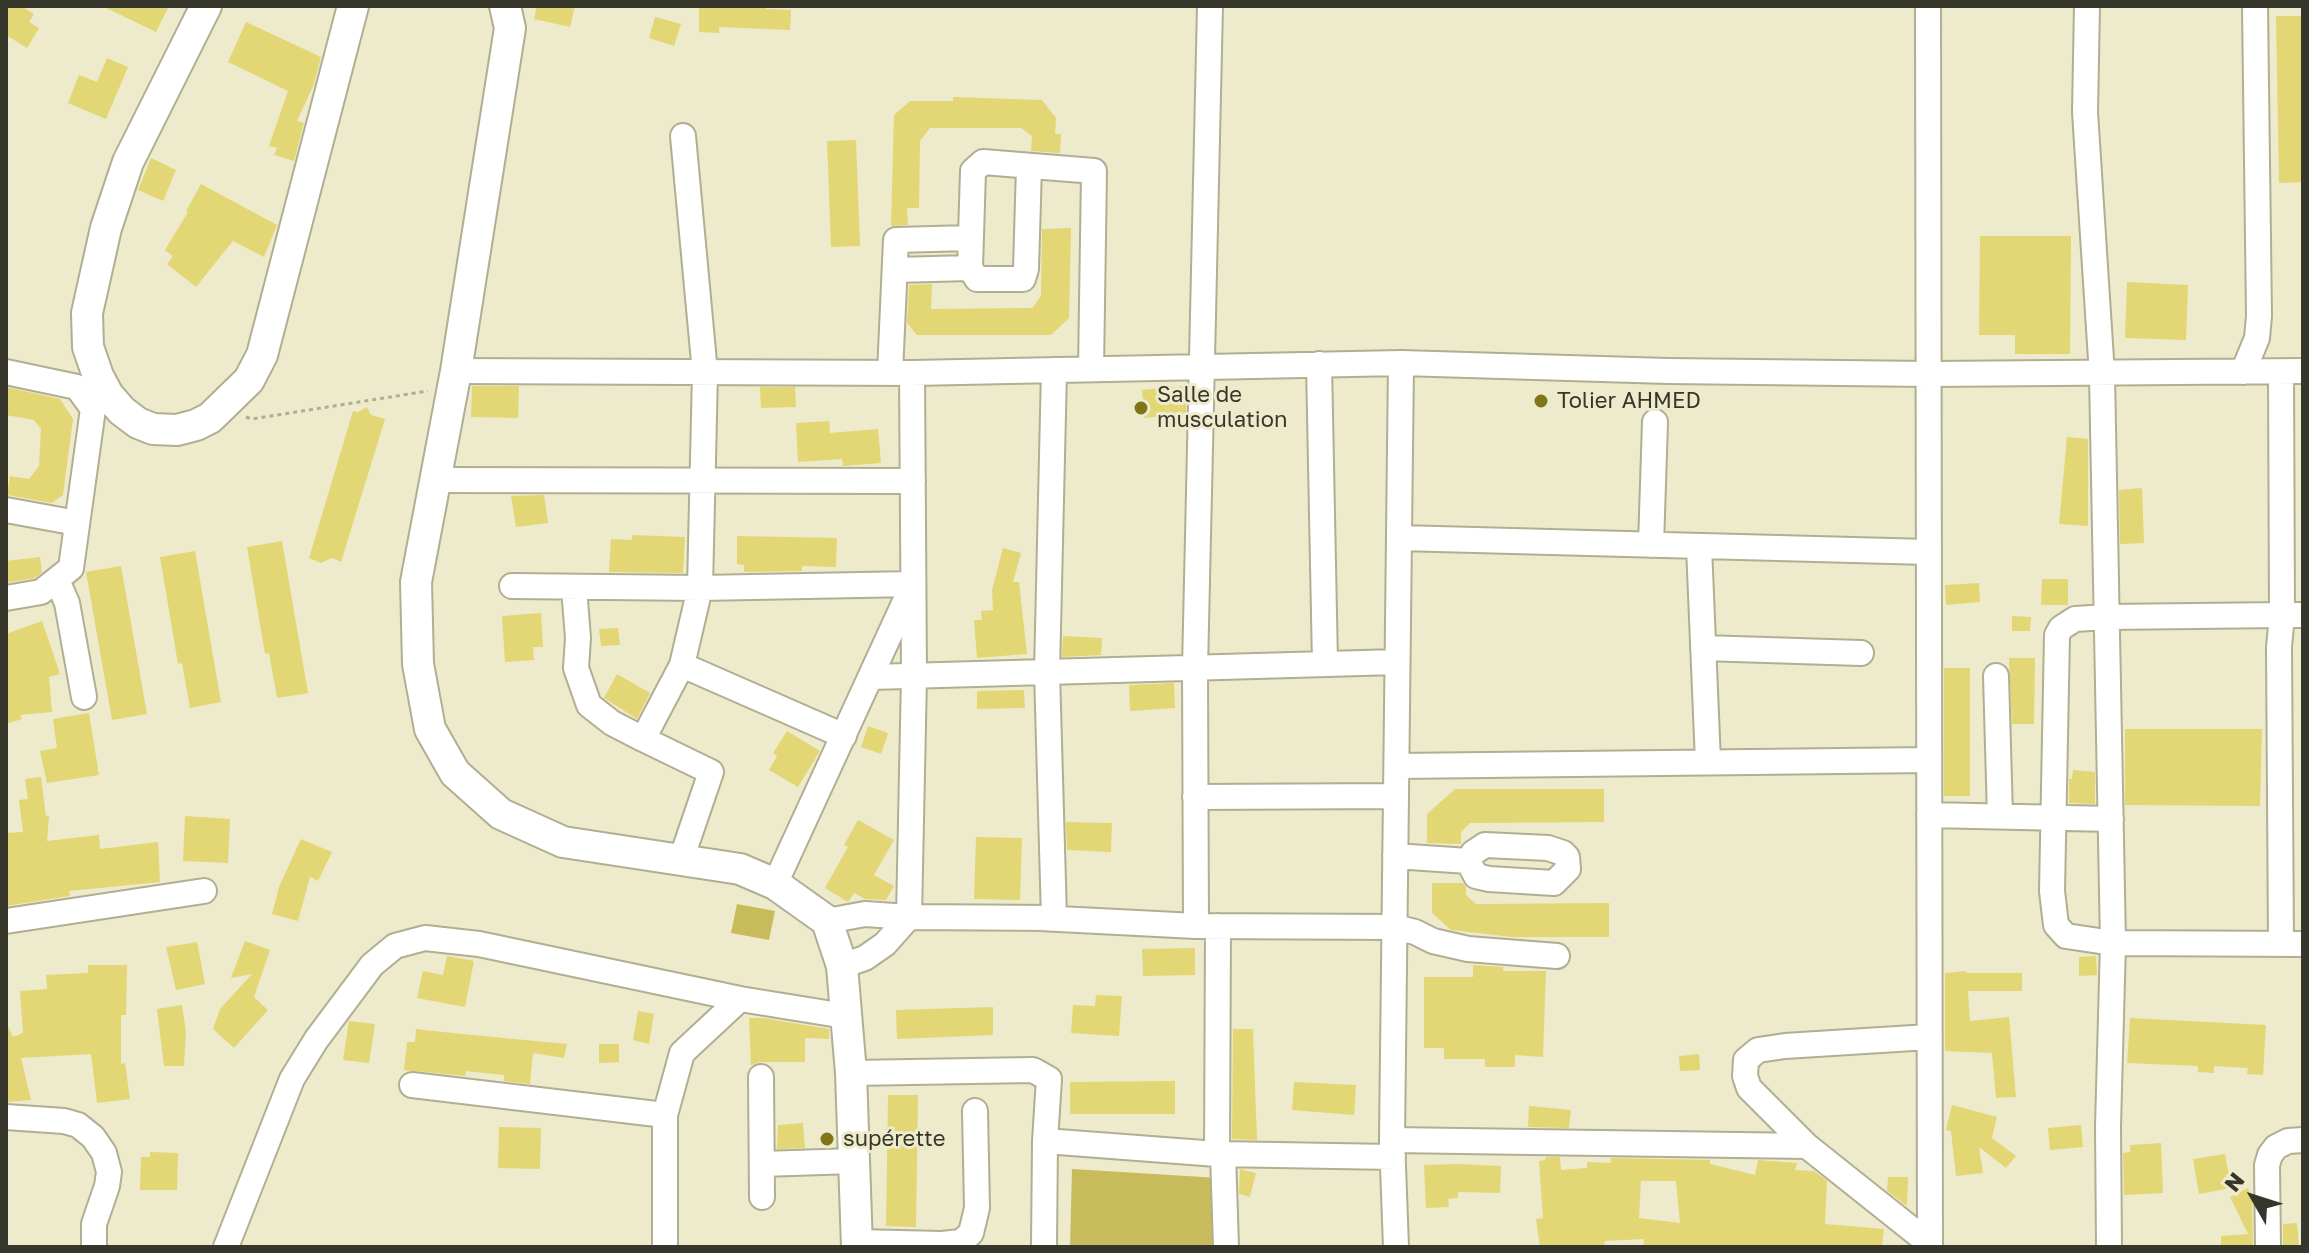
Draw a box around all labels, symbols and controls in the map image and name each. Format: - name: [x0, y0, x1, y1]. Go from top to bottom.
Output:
- place label: Salle de musculation: [1157, 382, 1287, 434]
- place label: Tolier AHMED: [1557, 388, 1701, 414]
- marker: Tolier AHMED: [1532, 392, 1550, 410]
- marker: Salle de musculation: [1132, 399, 1150, 417]
- place label: supérette: [843, 1126, 946, 1152]
- marker: supérette: [818, 1130, 836, 1148]
- north arrow: [2213, 1157, 2293, 1237]
- text: N: [2218, 1167, 2250, 1197]

